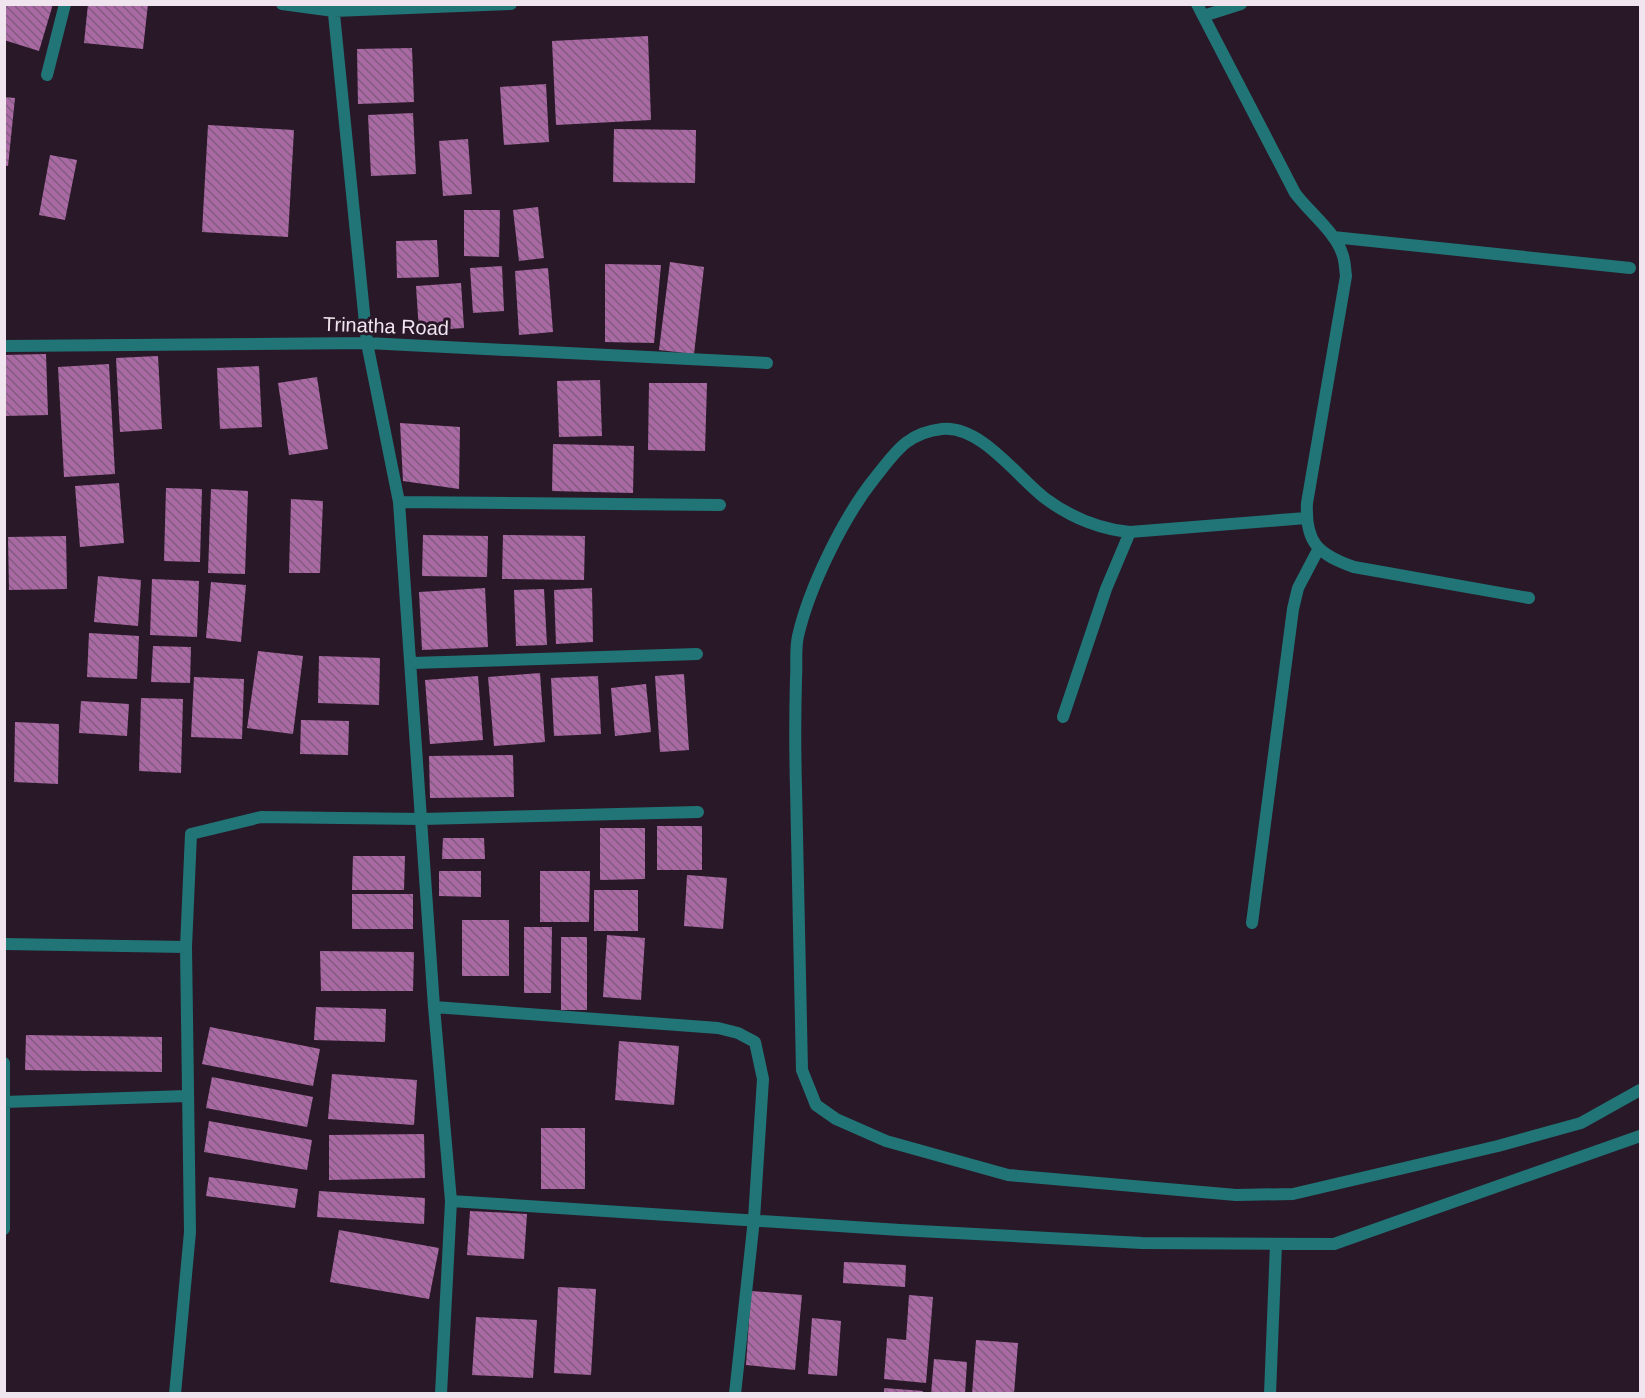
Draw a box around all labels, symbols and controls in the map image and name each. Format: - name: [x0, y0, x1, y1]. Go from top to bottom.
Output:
- street label: Trinatha Road: [323, 313, 449, 339]

